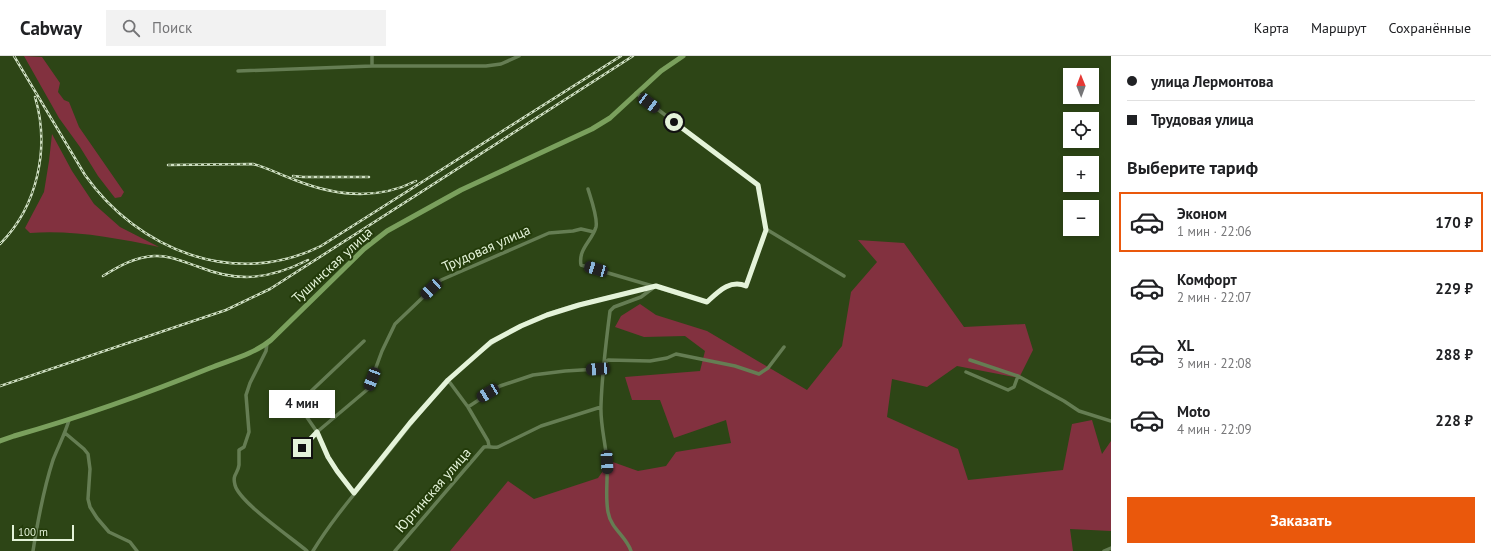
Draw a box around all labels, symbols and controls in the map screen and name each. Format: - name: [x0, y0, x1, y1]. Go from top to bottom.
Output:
- search box: [106, 10, 386, 46]
- text: Cabway: [20, 16, 82, 40]
- icon: search: [120, 17, 142, 39]
- text: Поиск: [152, 18, 192, 37]
- text: Карта: [1254, 19, 1289, 37]
- text: Маршрут: [1311, 19, 1366, 37]
- text: Сохранённые: [1388, 19, 1471, 37]
- north arrow: [1063, 68, 1099, 104]
- map controls: [1063, 68, 1099, 236]
- text: улица Лермонтова: [1151, 72, 1274, 91]
- car: [636, 91, 662, 115]
- text: Трудовая улица: [1151, 110, 1254, 129]
- button: locate: [1063, 112, 1099, 148]
- route start: [665, 113, 683, 131]
- button: +: [1063, 156, 1099, 192]
- text: Выберите тариф: [1127, 156, 1258, 179]
- button: −: [1063, 200, 1099, 236]
- icon: car: [1129, 204, 1165, 240]
- text: Эконом: [1177, 204, 1227, 223]
- text: 170 ₽: [1435, 213, 1473, 232]
- street label: Трудовая улица: [439, 220, 533, 276]
- street label: Тушинская улица: [288, 223, 376, 307]
- text: 1 мин · 22:06: [1177, 223, 1252, 240]
- car: [583, 260, 609, 278]
- icon: car: [1129, 270, 1165, 306]
- text: Комфорт: [1177, 270, 1237, 289]
- car: [418, 276, 444, 302]
- text: 229 ₽: [1435, 279, 1473, 298]
- text: 2 мин · 22:07: [1177, 289, 1252, 306]
- icon: car: [1129, 336, 1165, 372]
- text: XL: [1177, 336, 1194, 355]
- text: 288 ₽: [1435, 345, 1473, 364]
- text: 3 мин · 22:08: [1177, 355, 1252, 372]
- car: [586, 362, 610, 376]
- car: [362, 366, 382, 392]
- car: [475, 382, 501, 404]
- callout: 4 мин: [269, 390, 335, 418]
- text: 4 мин: [285, 395, 319, 412]
- icon: car: [1129, 402, 1165, 438]
- text: Moto: [1177, 402, 1210, 421]
- text: 228 ₽: [1435, 411, 1473, 430]
- text: 4 мин · 22:09: [1177, 421, 1252, 438]
- route end: [293, 439, 311, 457]
- street label: Юргинская улица: [391, 444, 475, 536]
- car: [600, 450, 614, 474]
- button: Заказать: [1127, 497, 1475, 543]
- scale bar: [12, 523, 74, 542]
- text: 100 m: [18, 525, 48, 539]

